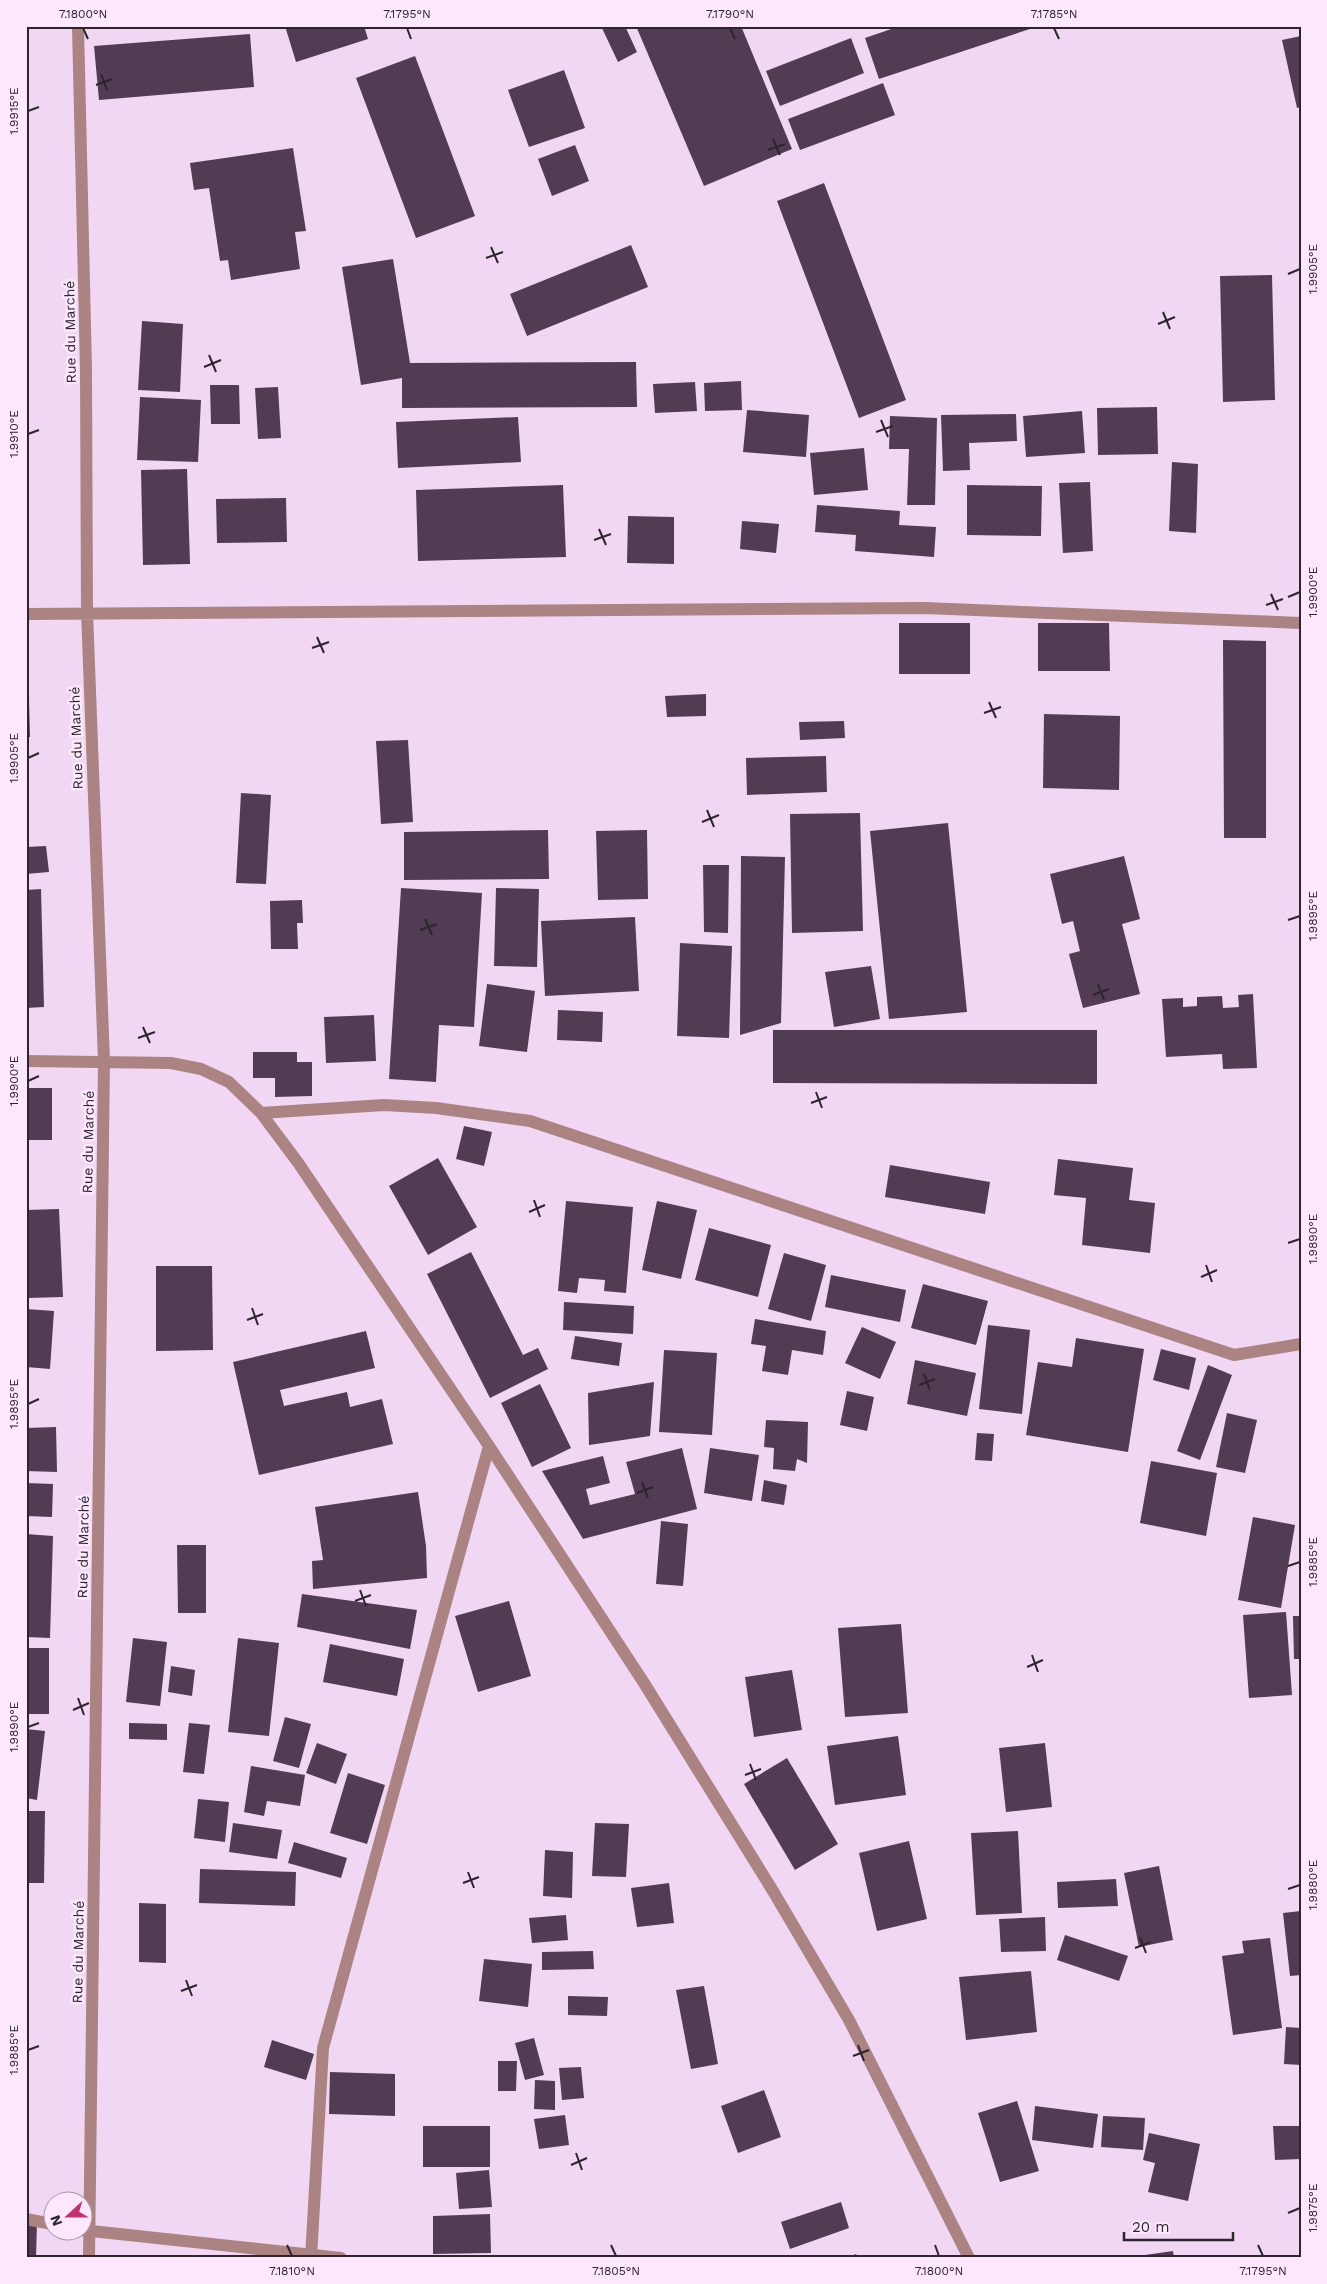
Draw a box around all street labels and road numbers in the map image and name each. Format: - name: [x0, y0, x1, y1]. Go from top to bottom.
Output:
- street label: Rue du Marché: [61, 281, 79, 383]
- street label: Rue du Marché: [66, 686, 86, 790]
- street label: Rue du Marché: [79, 1091, 97, 1193]
- street label: Rue du Marché: [74, 1496, 92, 1598]
- street label: Rue du Marché: [69, 1901, 87, 2003]

